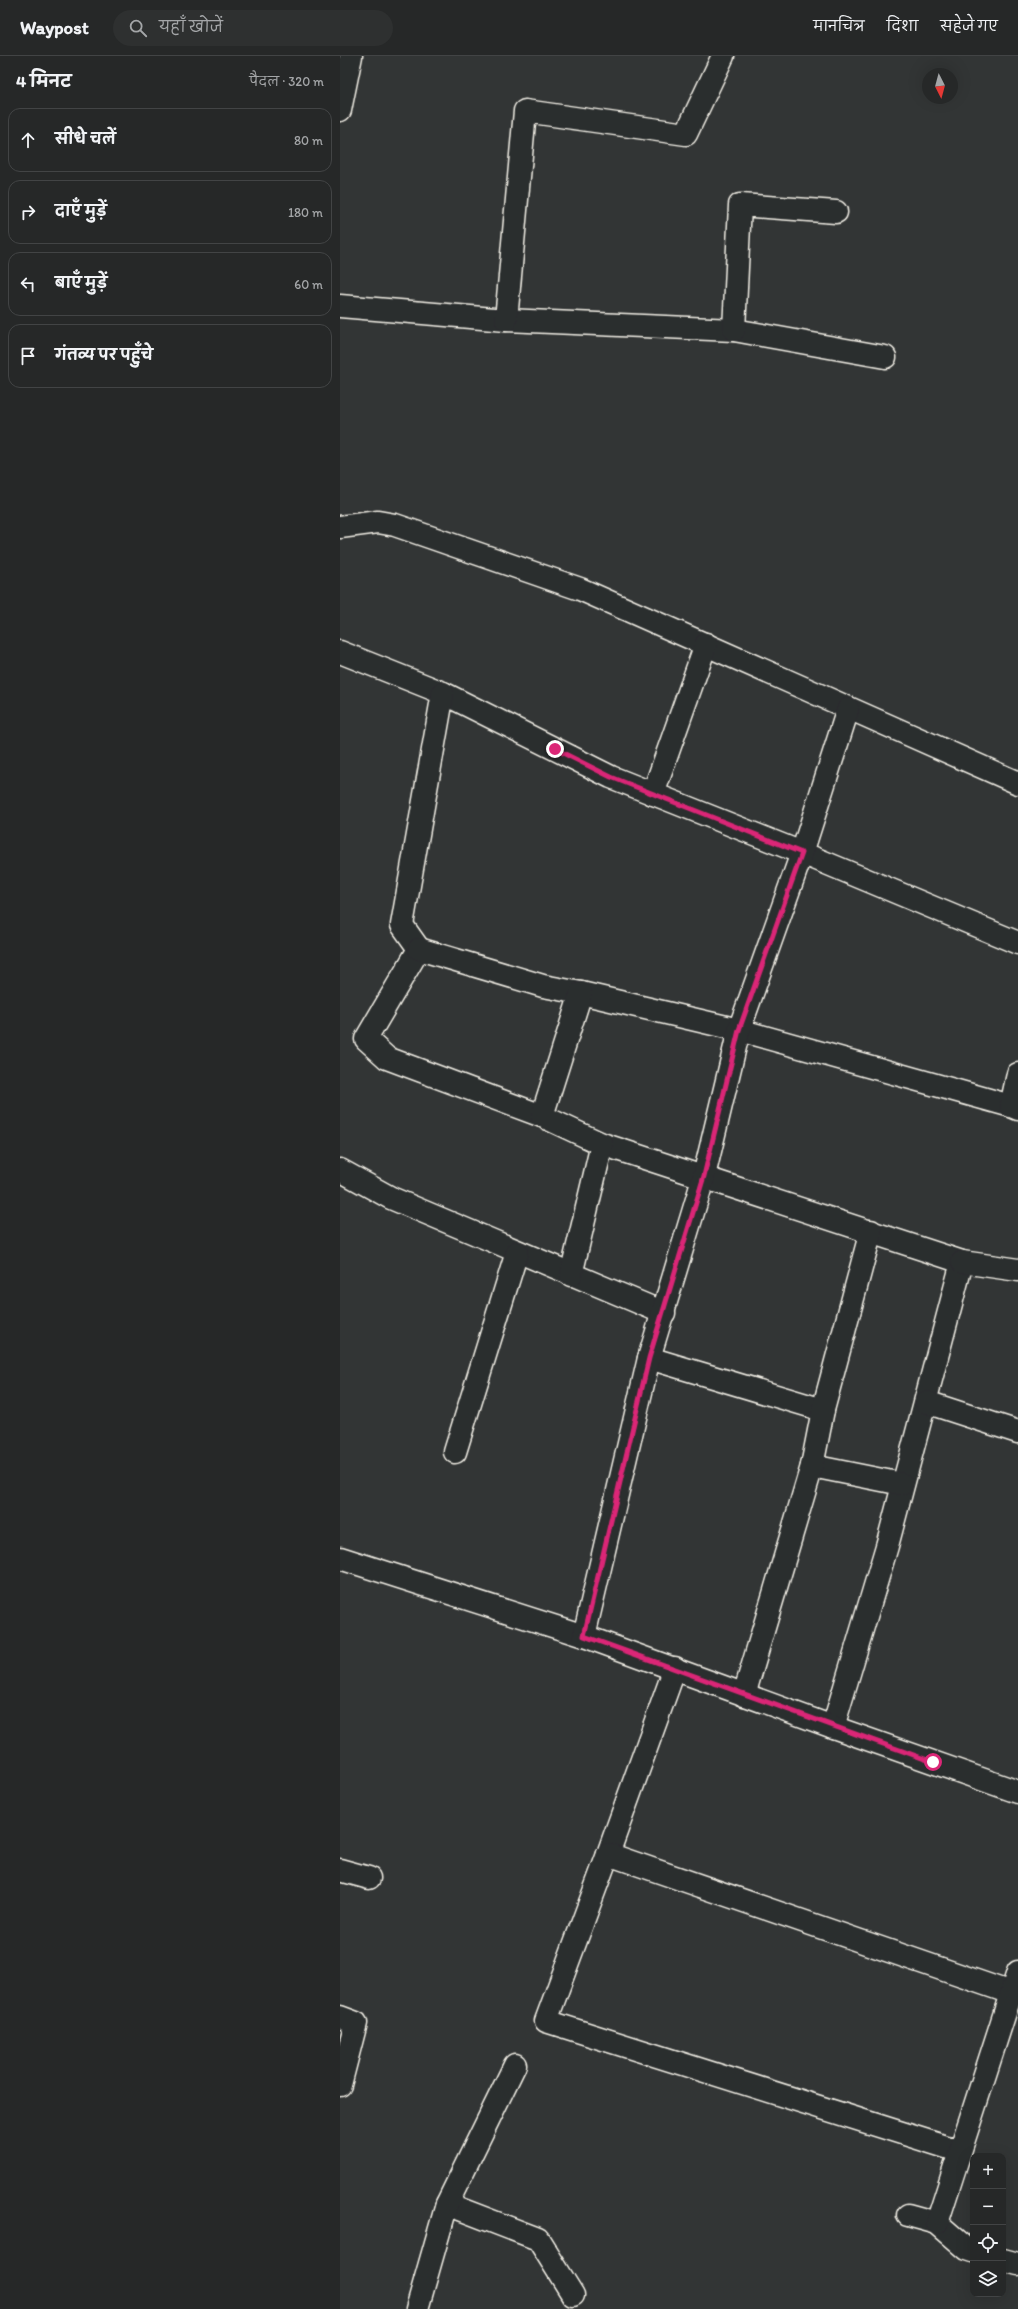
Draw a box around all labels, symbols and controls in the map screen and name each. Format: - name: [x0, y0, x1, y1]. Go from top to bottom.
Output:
- search box: [113, 10, 393, 46]
- text: Waypost: [20, 16, 89, 39]
- icon: search: [127, 17, 149, 39]
- text: यहाँ खोजें: [159, 18, 223, 36]
- text: मानचित्र: [813, 18, 865, 35]
- text: दिशा: [887, 18, 918, 35]
- text: सहेजे गए: [940, 18, 998, 35]
- north arrow: [922, 68, 958, 104]
- text: 4 मिनट: [16, 71, 71, 91]
- text: पैदल · 320 m: [249, 74, 324, 89]
- icon: ahead: [17, 129, 39, 151]
- text: सीधे चलें: [55, 130, 116, 148]
- text: 80 m: [294, 133, 323, 148]
- icon: right: [17, 201, 39, 223]
- text: दाएँ मुड़ें: [55, 202, 107, 220]
- text: 180 m: [288, 205, 323, 220]
- icon: left: [17, 273, 39, 295]
- text: बाएँ मुड़ें: [55, 274, 107, 292]
- text: 60 m: [294, 277, 323, 292]
- icon: arrive: [17, 345, 39, 367]
- text: गंतव्य पर पहुँचे: [55, 346, 153, 364]
- route end: [546, 740, 564, 758]
- route start: [924, 1753, 942, 1771]
- map controls: [970, 2153, 1006, 2297]
- button: +: [970, 2153, 1006, 2189]
- button: −: [970, 2189, 1006, 2225]
- button: locate: [970, 2225, 1006, 2261]
- button: layers: [970, 2261, 1006, 2297]

